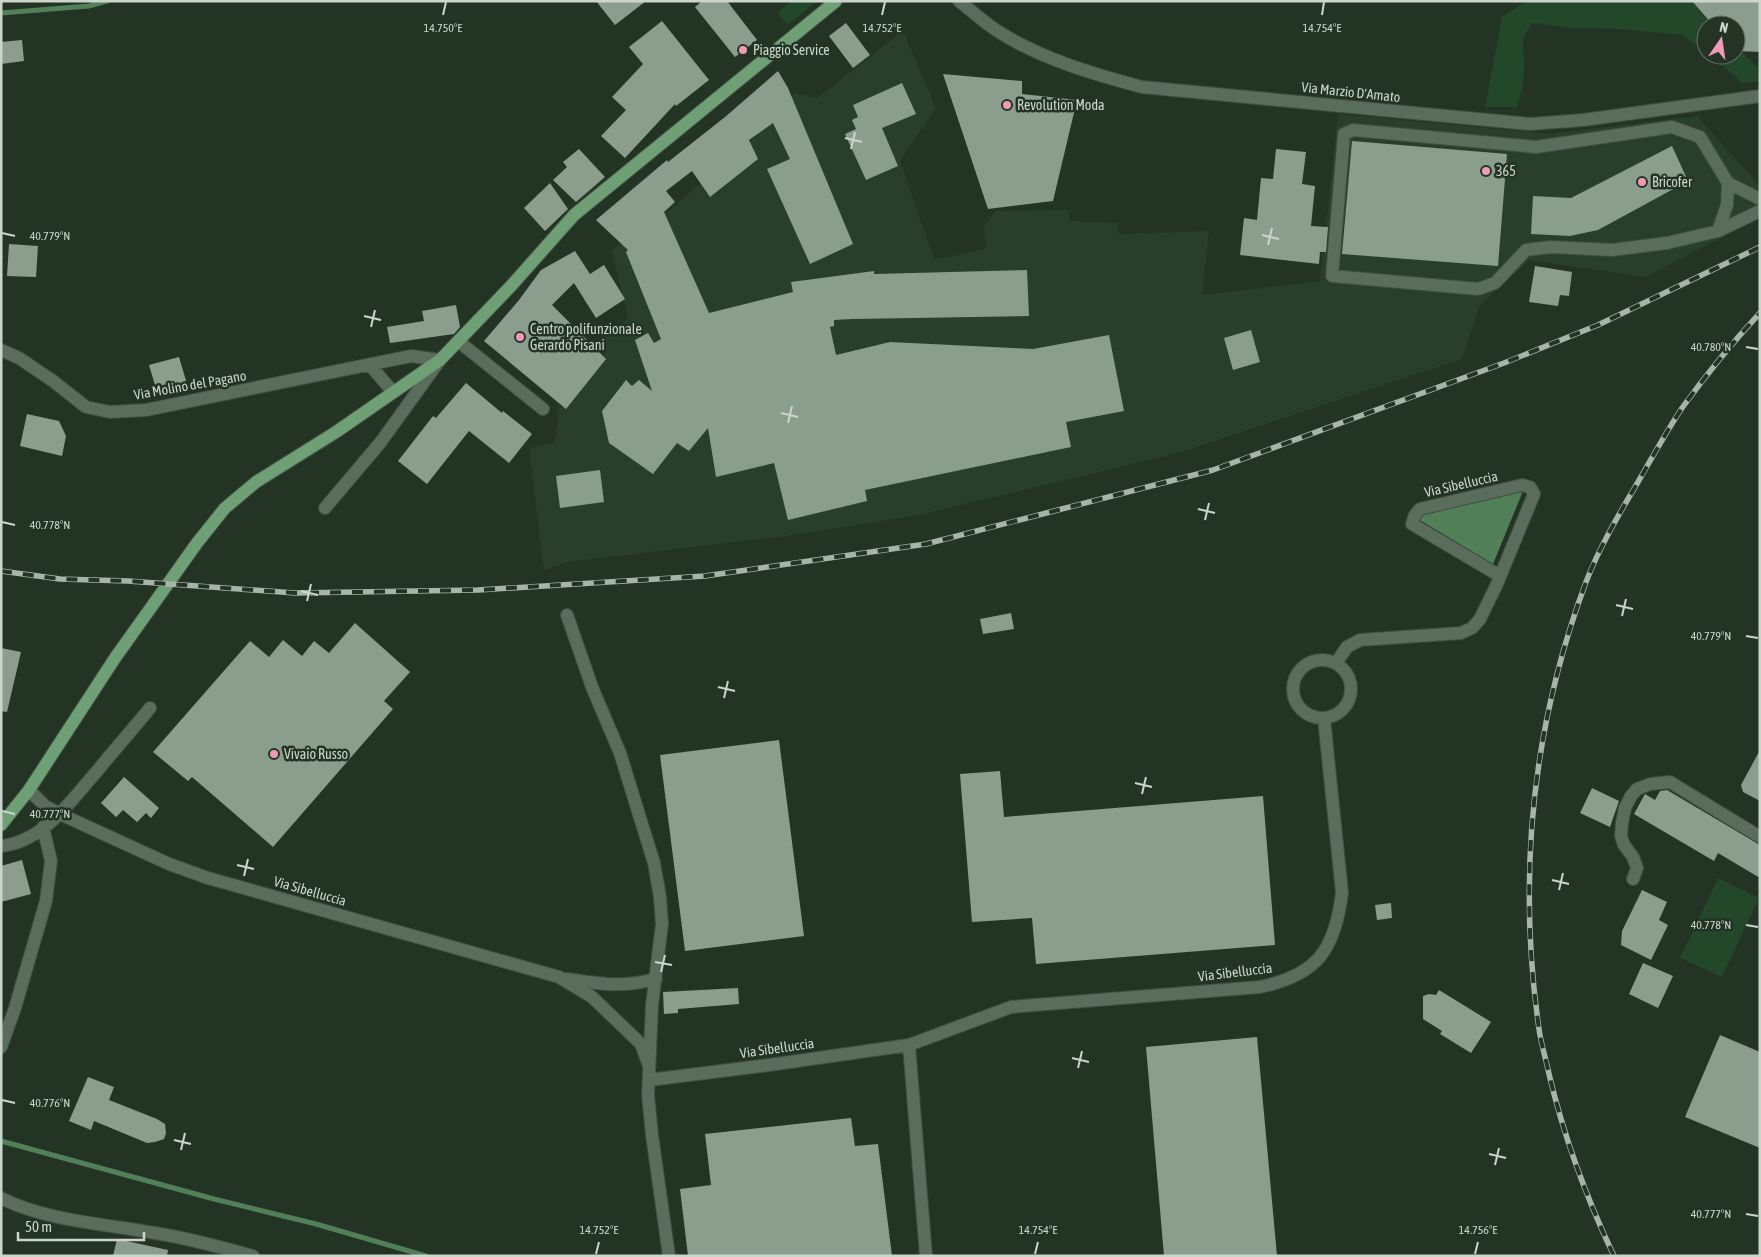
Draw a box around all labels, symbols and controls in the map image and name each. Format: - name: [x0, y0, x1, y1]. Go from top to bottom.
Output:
- north arrow: [1696, 15, 1746, 65]
- text: N: [1718, 19, 1730, 36]
- text: 14.750°E: [424, 21, 462, 35]
- text: 14.752°E: [863, 21, 901, 35]
- text: 14.754°E: [1303, 21, 1341, 35]
- place label: Piaggio Service: [753, 42, 830, 58]
- marker: Piaggio Service: [737, 44, 749, 56]
- street label: Via Marzio D'Amato: [1301, 79, 1401, 105]
- place label: Revolution Moda: [1017, 97, 1105, 113]
- marker: Revolution Moda: [1001, 99, 1013, 111]
- place label: 365: [1496, 163, 1516, 179]
- marker: 365: [1480, 165, 1492, 177]
- place label: Bricofer: [1652, 174, 1693, 190]
- marker: Bricofer: [1636, 176, 1648, 188]
- text: 40.779°N: [30, 229, 70, 243]
- place label: Centro polifunzionale Gerardo Pisani: [530, 321, 642, 353]
- marker: Centro polifunzionale Gerardo Pisani: [514, 331, 526, 343]
- text: 40.780°N: [1691, 340, 1731, 354]
- street label: Via Molino del Pagano: [132, 367, 248, 403]
- street label: Via Sibelluccia: [1423, 468, 1499, 500]
- text: 40.778°N: [30, 518, 70, 532]
- text: 40.779°N: [1691, 629, 1731, 643]
- place label: Vivaio Russo: [284, 746, 348, 762]
- marker: Vivaio Russo: [268, 748, 280, 760]
- text: 40.777°N: [30, 807, 70, 821]
- street label: Via Sibelluccia: [272, 873, 348, 909]
- text: 40.778°N: [1691, 918, 1731, 932]
- street label: Via Sibelluccia: [1197, 959, 1273, 985]
- street label: Via Sibelluccia: [739, 1035, 815, 1061]
- text: 40.776°N: [30, 1096, 70, 1110]
- text: 40.777°N: [1691, 1207, 1731, 1221]
- scale bar: [18, 1210, 144, 1242]
- text: 50 m: [25, 1218, 52, 1235]
- text: 14.752°E: [580, 1223, 618, 1237]
- text: 14.754°E: [1019, 1223, 1057, 1237]
- text: 14.756°E: [1459, 1223, 1497, 1237]

